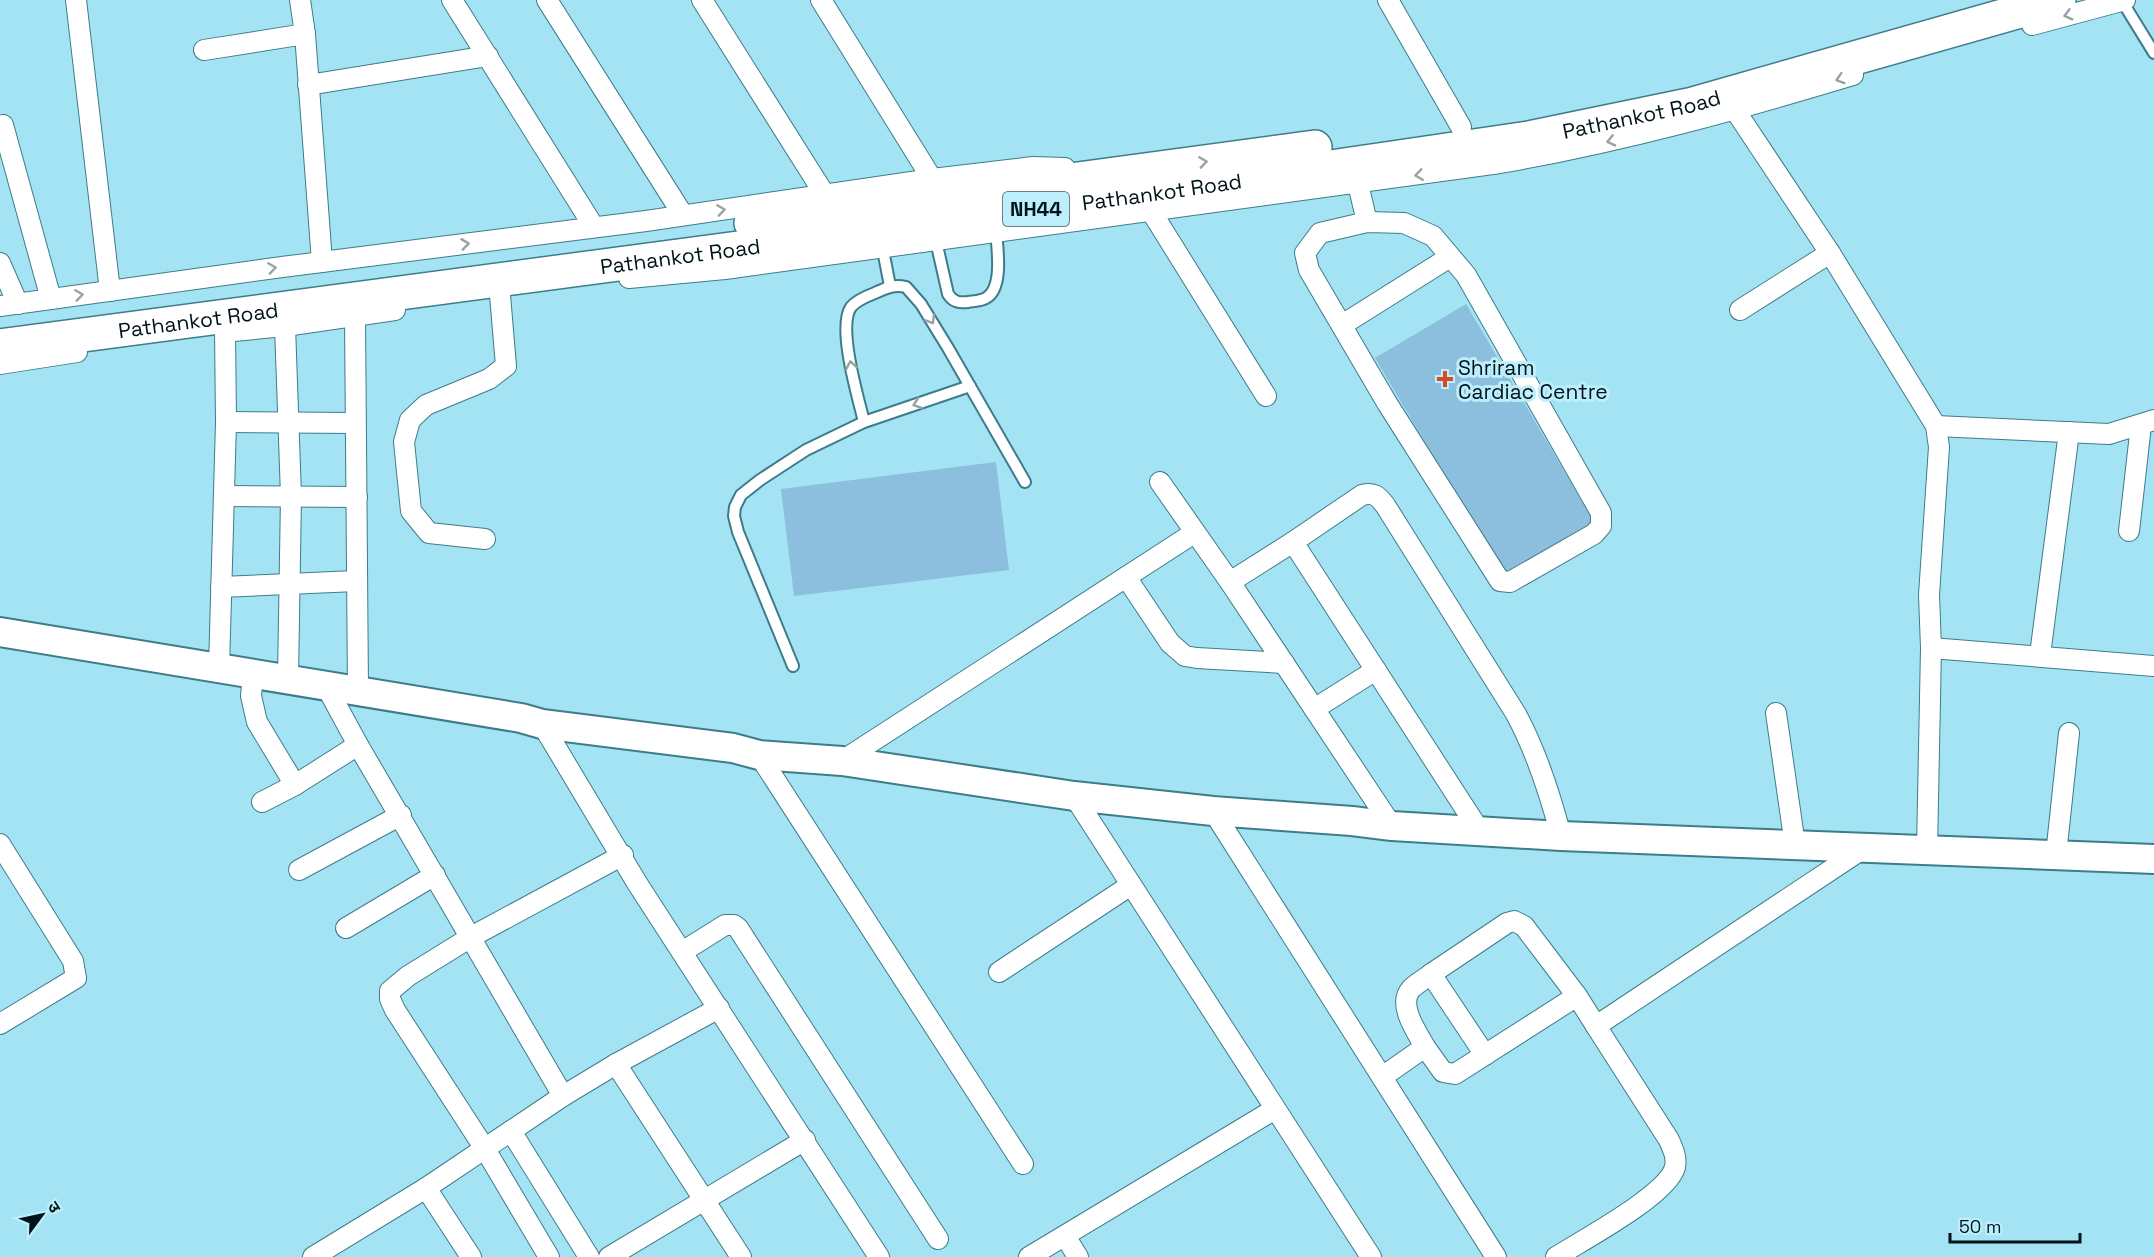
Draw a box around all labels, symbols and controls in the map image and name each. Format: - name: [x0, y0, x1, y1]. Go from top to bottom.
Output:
- one-way arrow: [2063, 7, 2073, 20]
- one-way arrow: [1835, 72, 1846, 84]
- street label: Pathankot Road: [1560, 83, 1724, 144]
- one-way arrow: [1606, 134, 1616, 147]
- one-way arrow: [1198, 156, 1207, 169]
- street label: Pathankot Road: [1080, 167, 1244, 216]
- one-way arrow: [1415, 169, 1424, 181]
- road number: NH44: [1003, 192, 1069, 226]
- one-way arrow: [717, 204, 726, 216]
- street label: Pathankot Road: [598, 232, 762, 280]
- one-way arrow: [461, 238, 470, 250]
- one-way arrow: [267, 263, 276, 275]
- one-way arrow: [74, 290, 83, 302]
- street label: Pathankot Road: [117, 296, 280, 344]
- one-way arrow: [924, 314, 935, 325]
- place label: Shriram Cardiac Centre: [1458, 354, 1608, 405]
- one-way arrow: [846, 360, 858, 369]
- marker: Shriram Cardiac Centre: [1436, 370, 1454, 388]
- one-way arrow: [912, 396, 923, 409]
- north arrow: [12, 1185, 72, 1245]
- text: उ: [43, 1197, 66, 1217]
- scale bar: [1950, 1206, 2080, 1244]
- text: 50 m: [1959, 1215, 2001, 1238]

